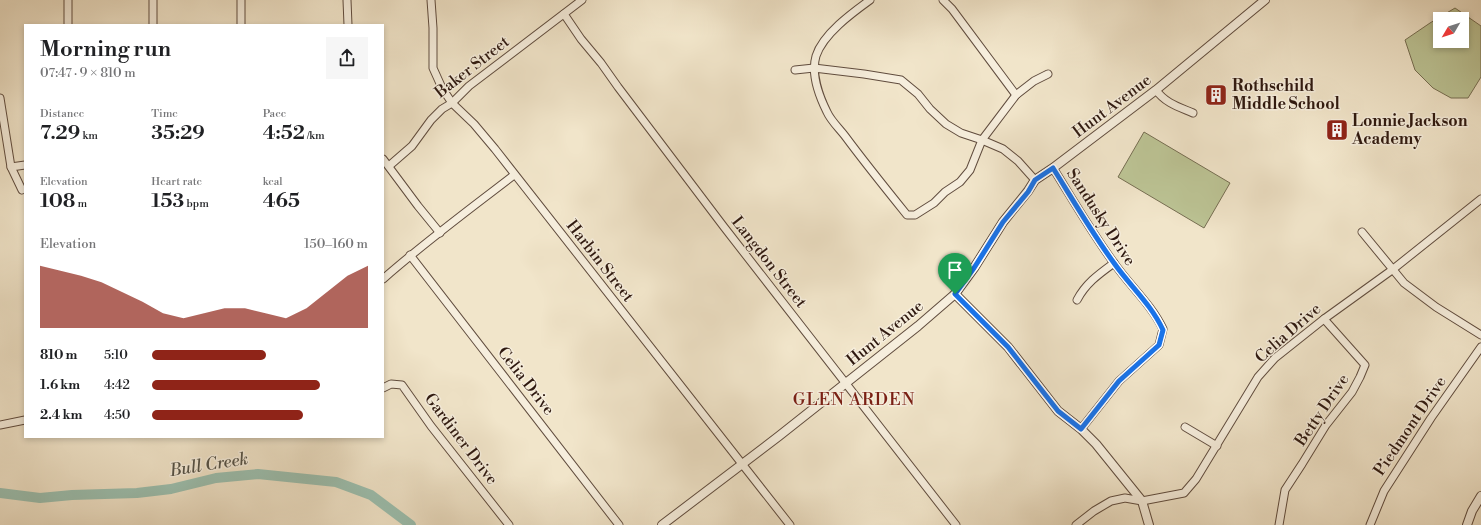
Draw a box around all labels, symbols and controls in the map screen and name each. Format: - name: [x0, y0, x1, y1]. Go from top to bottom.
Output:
- north arrow: [1433, 12, 1469, 48]
- map controls: [1433, 12, 1469, 48]
- street label: Baker Street: [430, 31, 514, 103]
- text: Morning run: [40, 36, 171, 63]
- button: share: [326, 37, 368, 79]
- text: 07:47 · 9 × 810 m: [40, 65, 136, 81]
- street label: Hunt Avenue: [1069, 70, 1155, 142]
- place label: Rothschild Middle School: [1232, 76, 1341, 114]
- building icon: Rothschild Middle School: [1203, 82, 1229, 108]
- text: Distance: [40, 107, 84, 121]
- text: Time: [151, 107, 178, 121]
- text: Pace: [263, 107, 286, 121]
- place label: Lonnie Jackson Academy: [1351, 111, 1468, 149]
- building icon: Lonnie Jackson Academy: [1324, 117, 1350, 143]
- text: 7.29: [40, 121, 80, 146]
- text: 35:29: [151, 121, 205, 146]
- text: 4:52: [263, 121, 305, 146]
- text: km: [80, 129, 98, 143]
- text: /km: [305, 129, 325, 143]
- street label: Sandusky Drive: [1062, 165, 1140, 269]
- text: Elevation: [40, 175, 88, 189]
- text: Heart rate: [151, 175, 202, 189]
- text: kcal: [263, 175, 283, 189]
- text: 108: [40, 189, 75, 214]
- text: 153: [151, 189, 184, 214]
- text: 465: [263, 189, 300, 214]
- text: m: [75, 197, 87, 211]
- text: bpm: [184, 197, 209, 211]
- street label: Langdon Street: [727, 212, 811, 312]
- street label: Harbin Street: [562, 216, 638, 306]
- text: Elevation: [40, 236, 96, 252]
- text: 150–160 m: [304, 236, 368, 252]
- pin: [938, 253, 972, 294]
- icon: arrive: [944, 259, 966, 281]
- street label: Hunt Avenue: [843, 296, 927, 370]
- street label: Celia Drive: [1251, 299, 1325, 367]
- street label: Celia Drive: [493, 343, 559, 419]
- text: 810 m: [40, 347, 77, 363]
- text: 5:10: [104, 347, 128, 363]
- street label: Betty Drive: [1290, 370, 1353, 451]
- street label: Piedmont Drive: [1369, 372, 1451, 480]
- text: 1.6 km: [40, 377, 80, 393]
- text: 4:42: [104, 377, 130, 393]
- street label: Gardiner Drive: [420, 389, 502, 489]
- district label: GLEN ARDEN: [793, 389, 915, 411]
- text: 2.4 km: [40, 407, 82, 423]
- text: 4:50: [104, 407, 130, 423]
- water label: Bull Creek: [167, 448, 250, 482]

